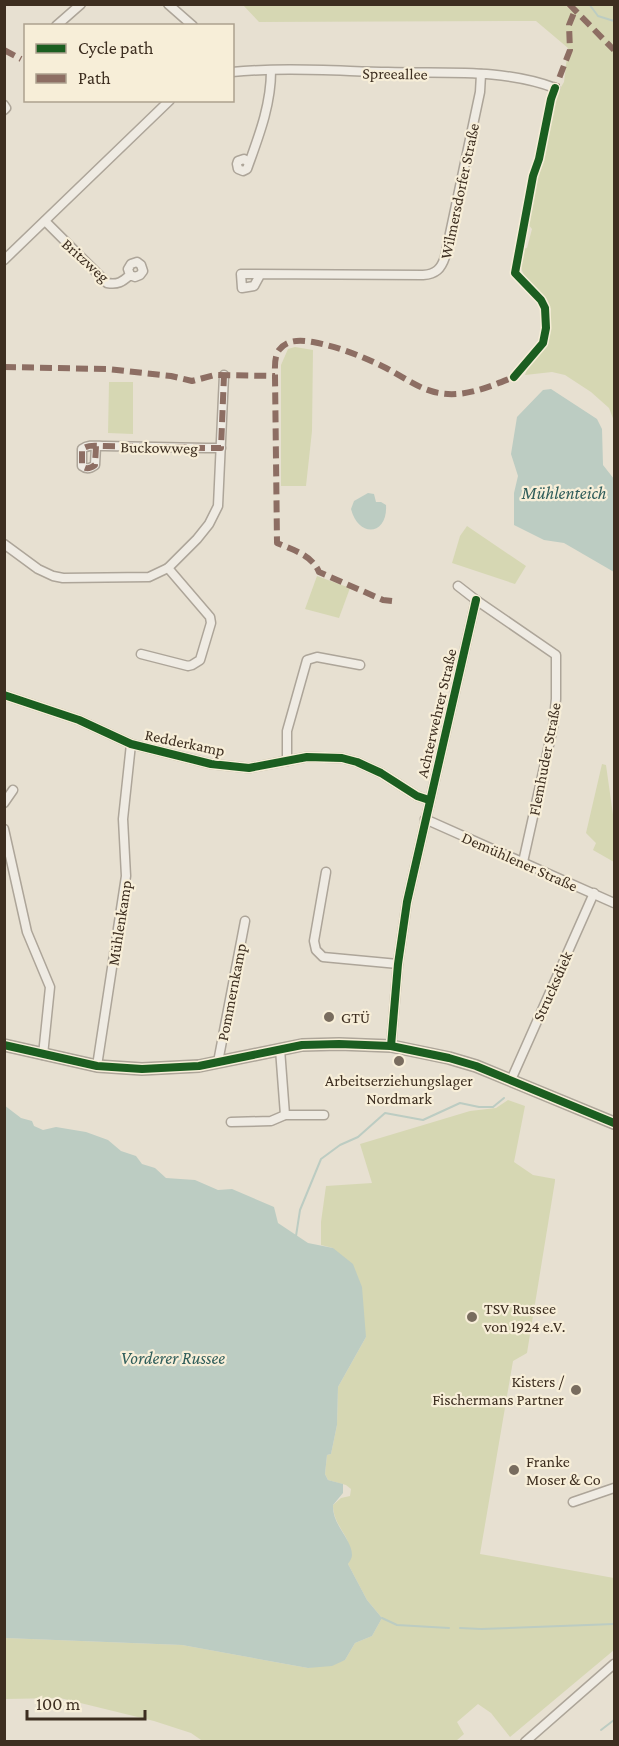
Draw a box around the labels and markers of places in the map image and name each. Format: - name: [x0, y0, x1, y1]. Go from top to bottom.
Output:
- place label: GTÜ: [341, 1009, 370, 1026]
- marker: GTÜ: [322, 1010, 336, 1024]
- marker: Arbeitserziehungslager Nordmark: [392, 1054, 406, 1068]
- place label: Arbeitserziehungslager Nordmark: [325, 1072, 473, 1107]
- place label: TSV Russee von 1924 e.V.: [483, 1300, 565, 1335]
- marker: TSV Russee von 1924 e.V.: [465, 1310, 479, 1324]
- place label: Kisters / Fischermans Partner: [432, 1373, 565, 1408]
- marker: Kisters / Fischermans Partner: [569, 1383, 583, 1397]
- place label: Franke Moser & Co: [526, 1453, 601, 1488]
- marker: Franke Moser & Co: [507, 1463, 521, 1477]

